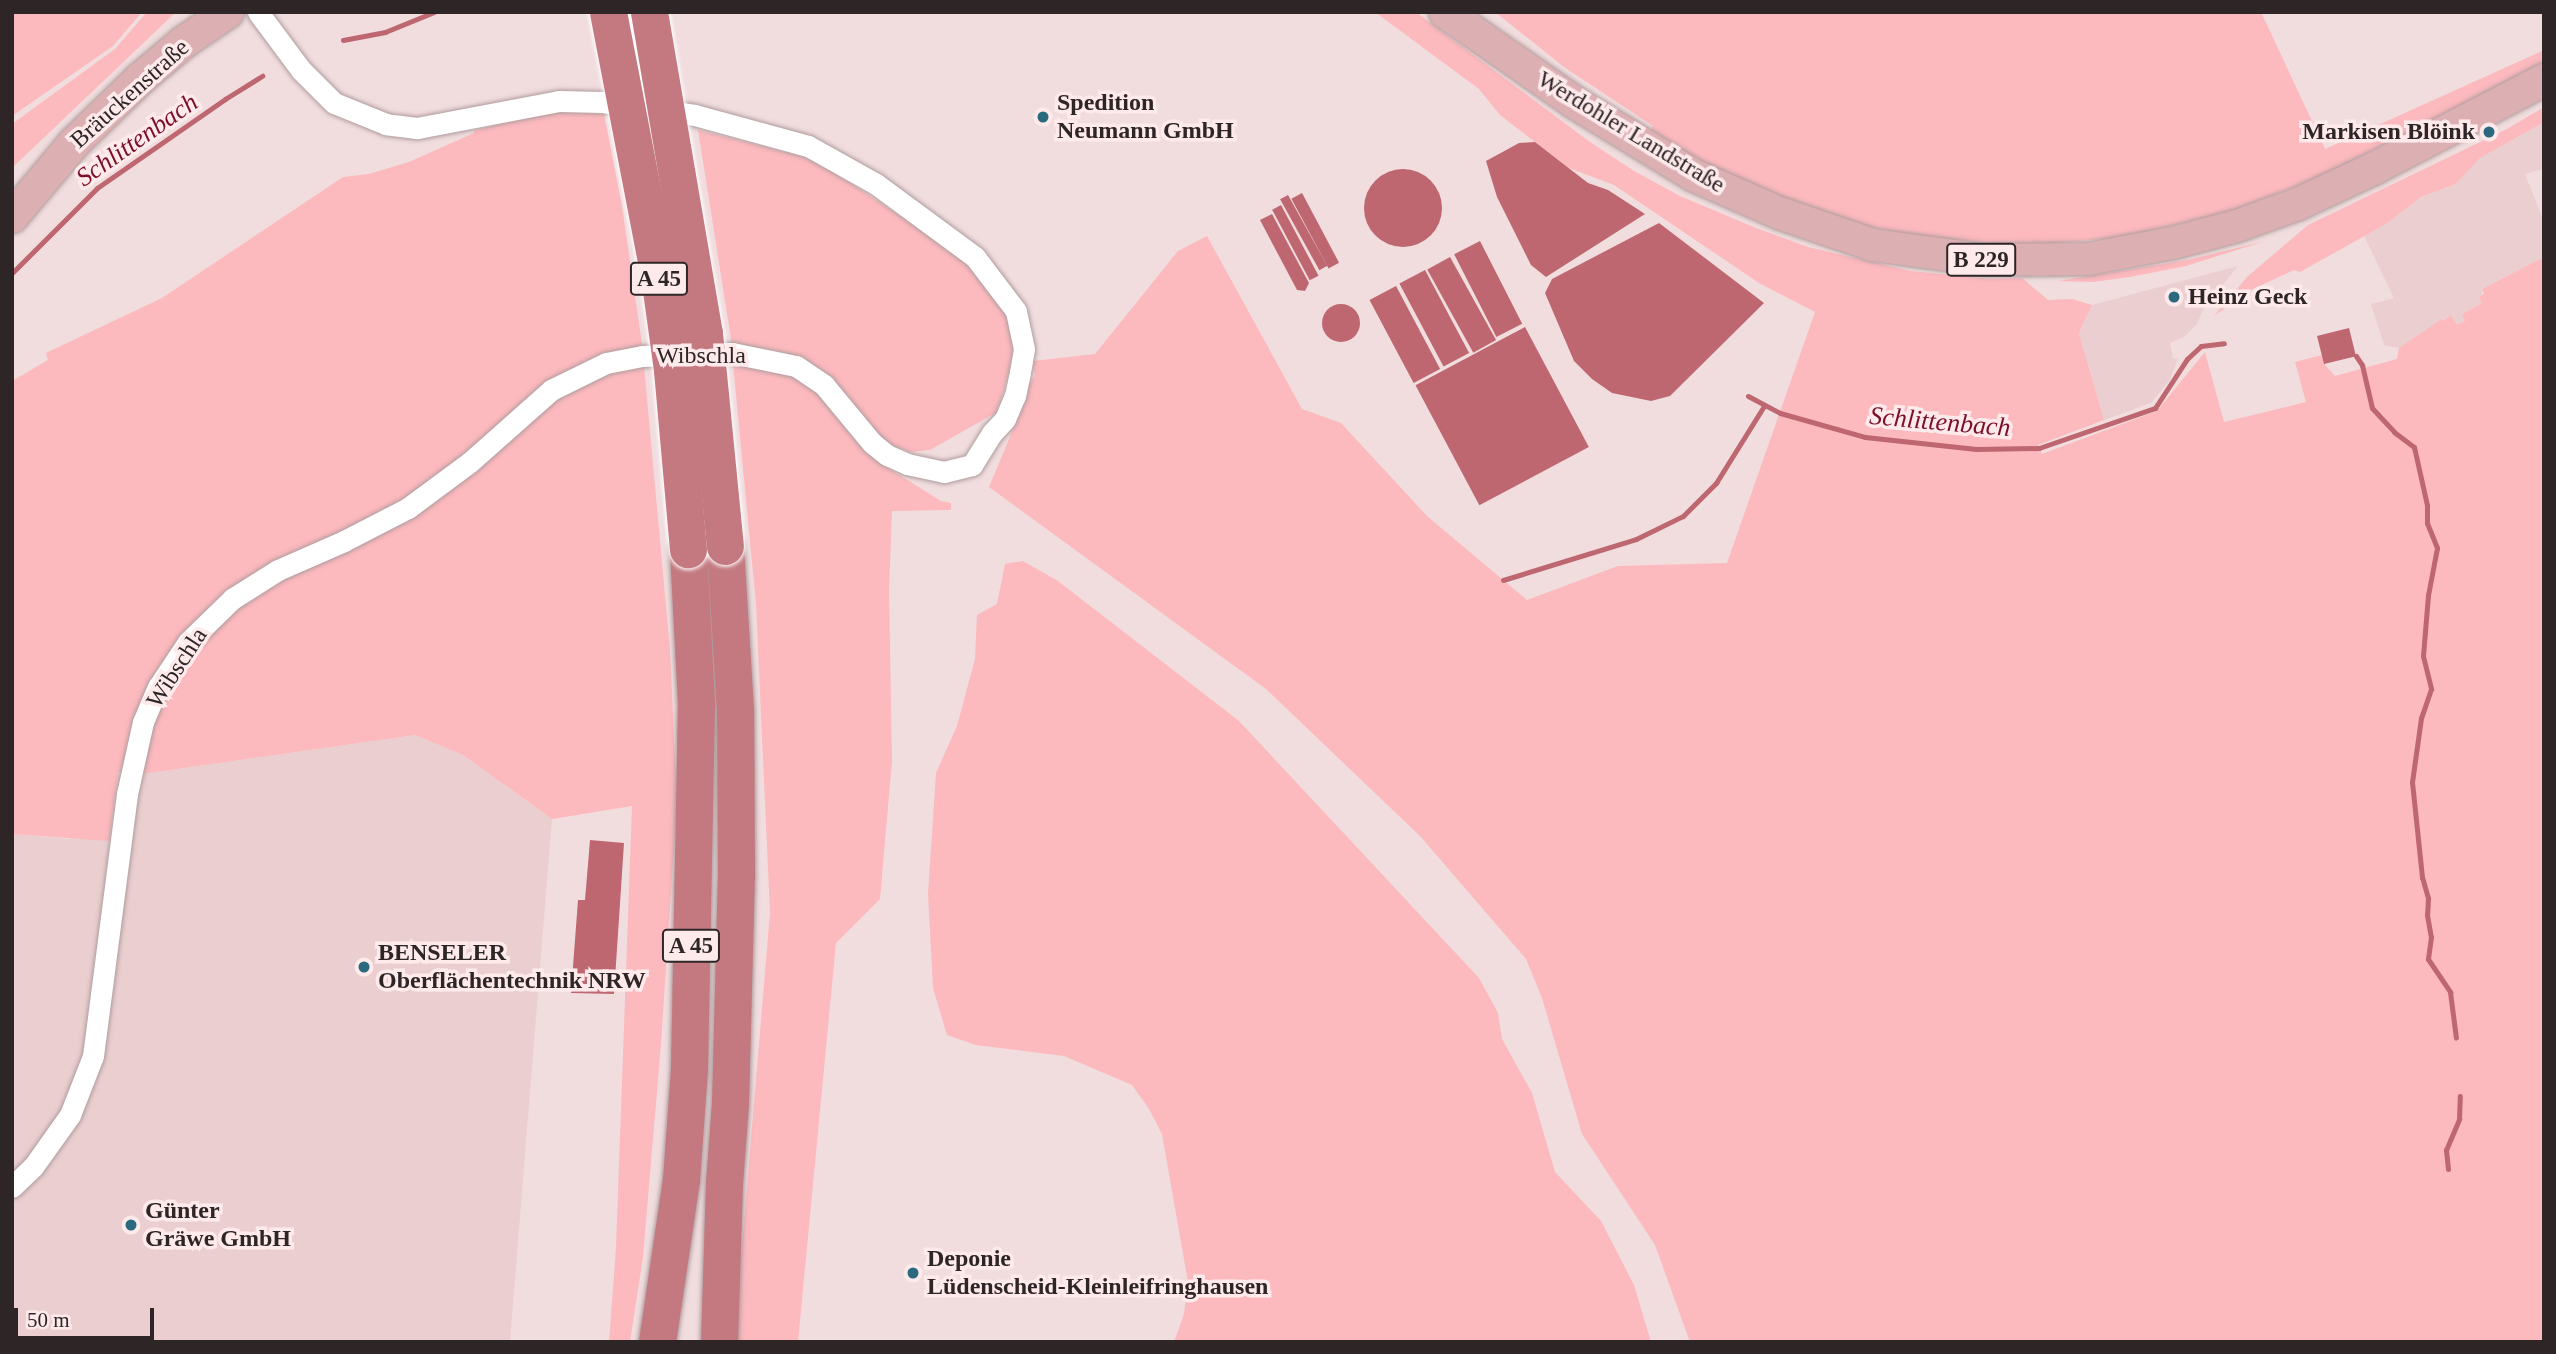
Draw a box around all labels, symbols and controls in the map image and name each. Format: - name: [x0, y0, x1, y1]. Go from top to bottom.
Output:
- street label: Bräuckenstraße: [65, 33, 195, 155]
- street label: Werdohler Landstraße: [1532, 65, 1730, 199]
- water label: Schlittenbach: [70, 87, 204, 193]
- place label: Spedition Neumann GmbH: [1057, 89, 1234, 145]
- marker: Spedition Neumann GmbH: [1035, 109, 1051, 125]
- place label: Markisen Blöink: [2302, 118, 2475, 146]
- marker: Markisen Blöink: [2481, 124, 2497, 140]
- road number: B 229: [1946, 241, 2016, 280]
- road number: A 45: [629, 260, 689, 298]
- place label: Heinz Geck: [2188, 283, 2307, 311]
- marker: Heinz Geck: [2166, 289, 2182, 305]
- street label: Wibschla: [656, 342, 746, 370]
- water label: Schlittenbach: [1868, 400, 2012, 444]
- street label: Wibschla: [141, 623, 213, 713]
- road number: A 45: [661, 926, 721, 965]
- place label: BENSELER Oberflächentechnik NRW: [378, 939, 646, 995]
- marker: BENSELER Oberflächentechnik NRW: [356, 959, 372, 975]
- place label: Günter Gräwe GmbH: [145, 1197, 291, 1253]
- marker: Günter Gräwe GmbH: [123, 1217, 139, 1233]
- place label: Deponie Lüdenscheid-Kleinleifringhausen: [927, 1245, 1268, 1301]
- marker: Deponie Lüdenscheid-Kleinleifringhausen: [905, 1265, 921, 1281]
- scale bar: [18, 1294, 158, 1338]
- text: 50 m: [27, 1308, 70, 1332]

